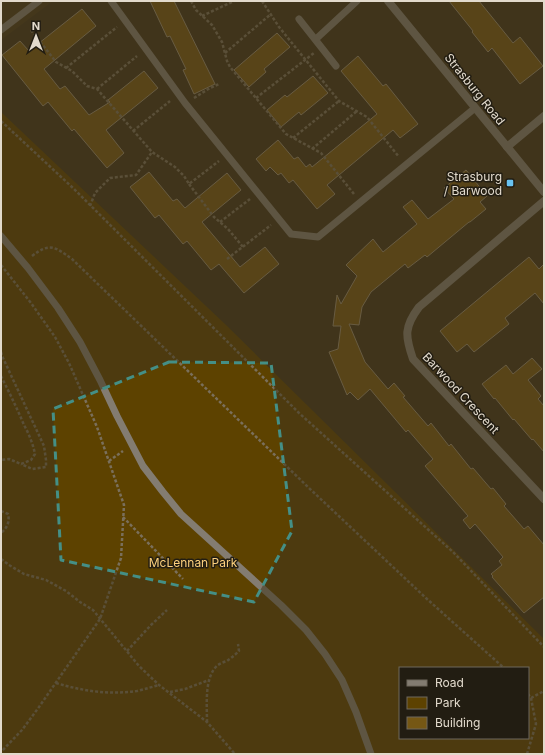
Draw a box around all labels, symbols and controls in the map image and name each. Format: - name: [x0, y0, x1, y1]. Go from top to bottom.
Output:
- north arrow: [16, 16, 56, 56]
- text: N: [32, 19, 40, 33]
- street label: Strasburg Road: [442, 50, 508, 128]
- place label: Strasburg / Barwood: [444, 169, 502, 198]
- marker: Strasburg / Barwood: [505, 178, 515, 188]
- street label: Barwood Crescent: [420, 349, 502, 437]
- park label: McLennan Park: [149, 555, 238, 570]
- legend: [399, 667, 529, 739]
- text: Road: [435, 675, 464, 690]
- text: Park: [435, 695, 461, 710]
- text: Building: [435, 715, 480, 730]

